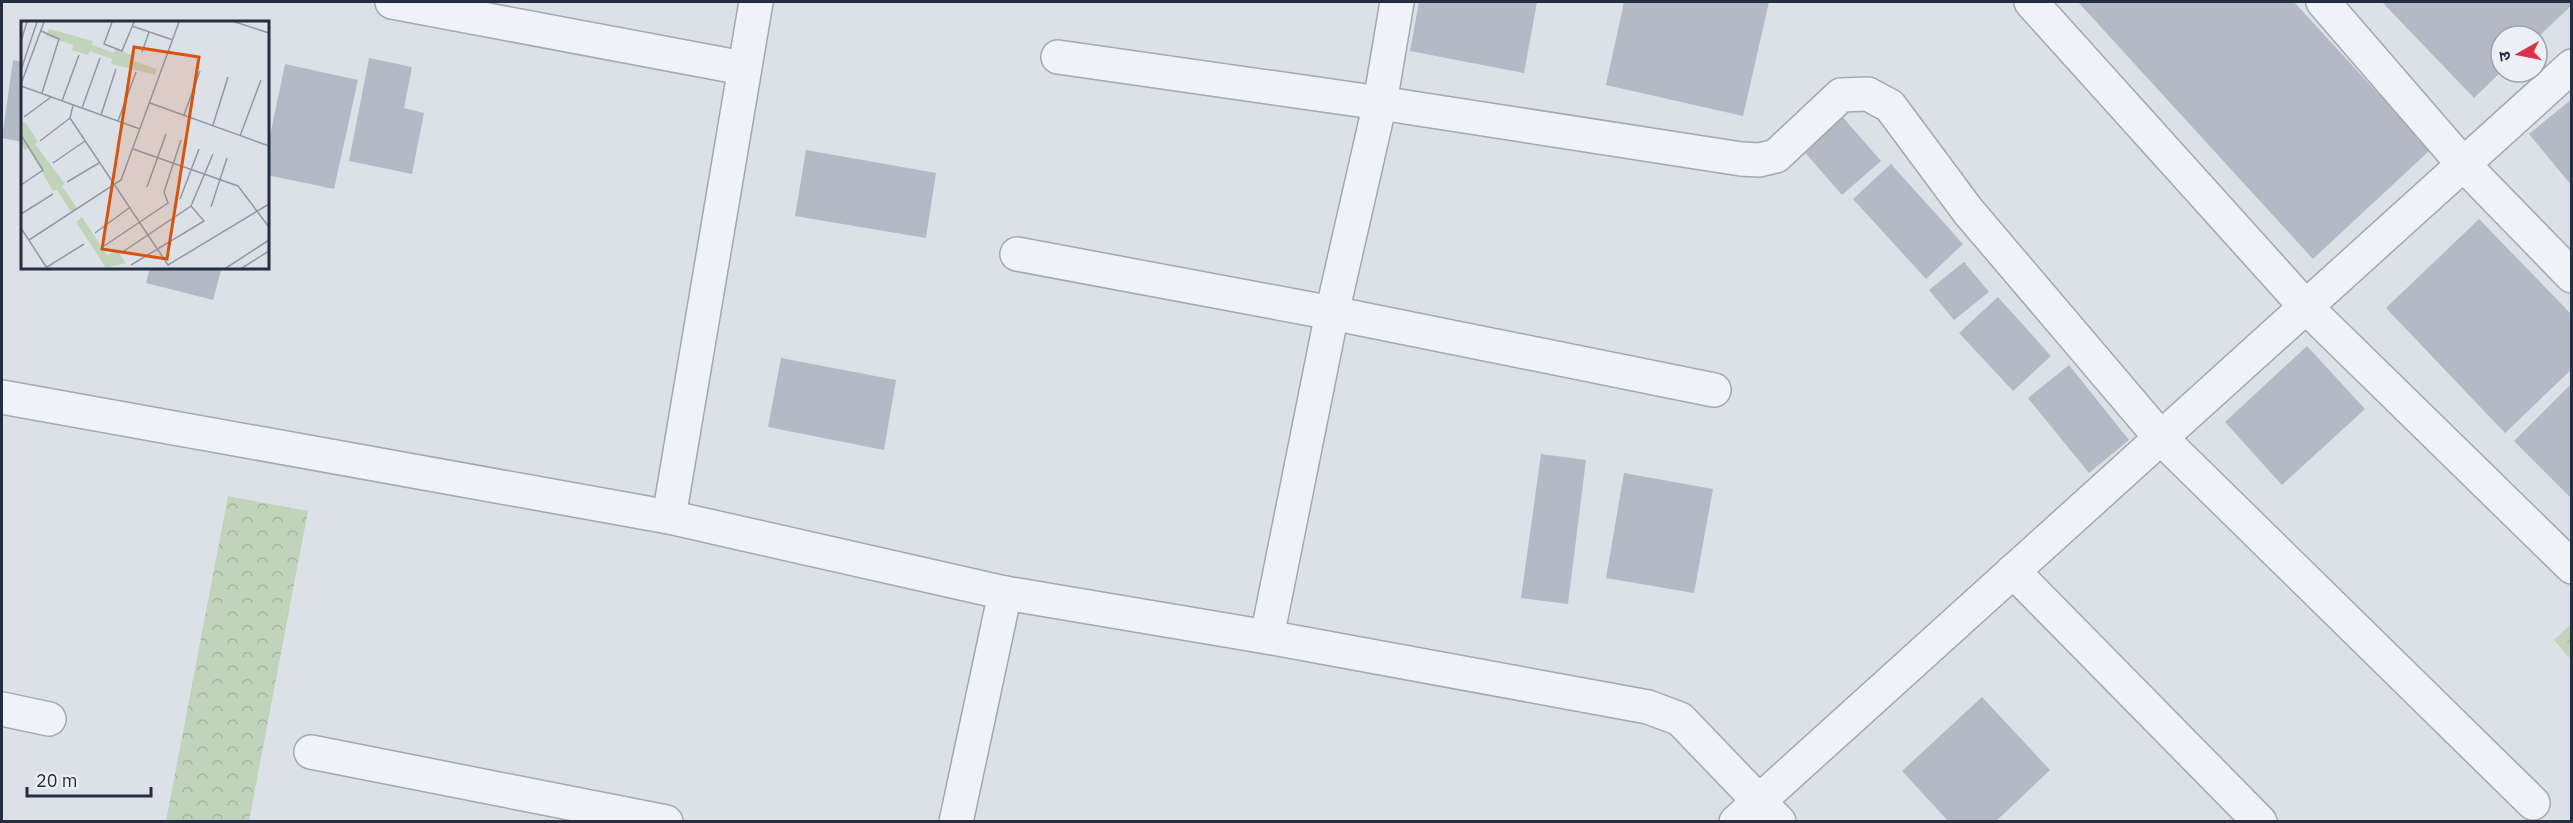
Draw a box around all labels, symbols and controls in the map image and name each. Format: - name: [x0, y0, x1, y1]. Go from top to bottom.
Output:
- inset map: [21, 21, 268, 268]
- north arrow: [2489, 24, 2549, 84]
- text: उ: [2493, 50, 2515, 63]
- scale bar: [27, 760, 152, 798]
- text: 20 m: [36, 769, 78, 792]

